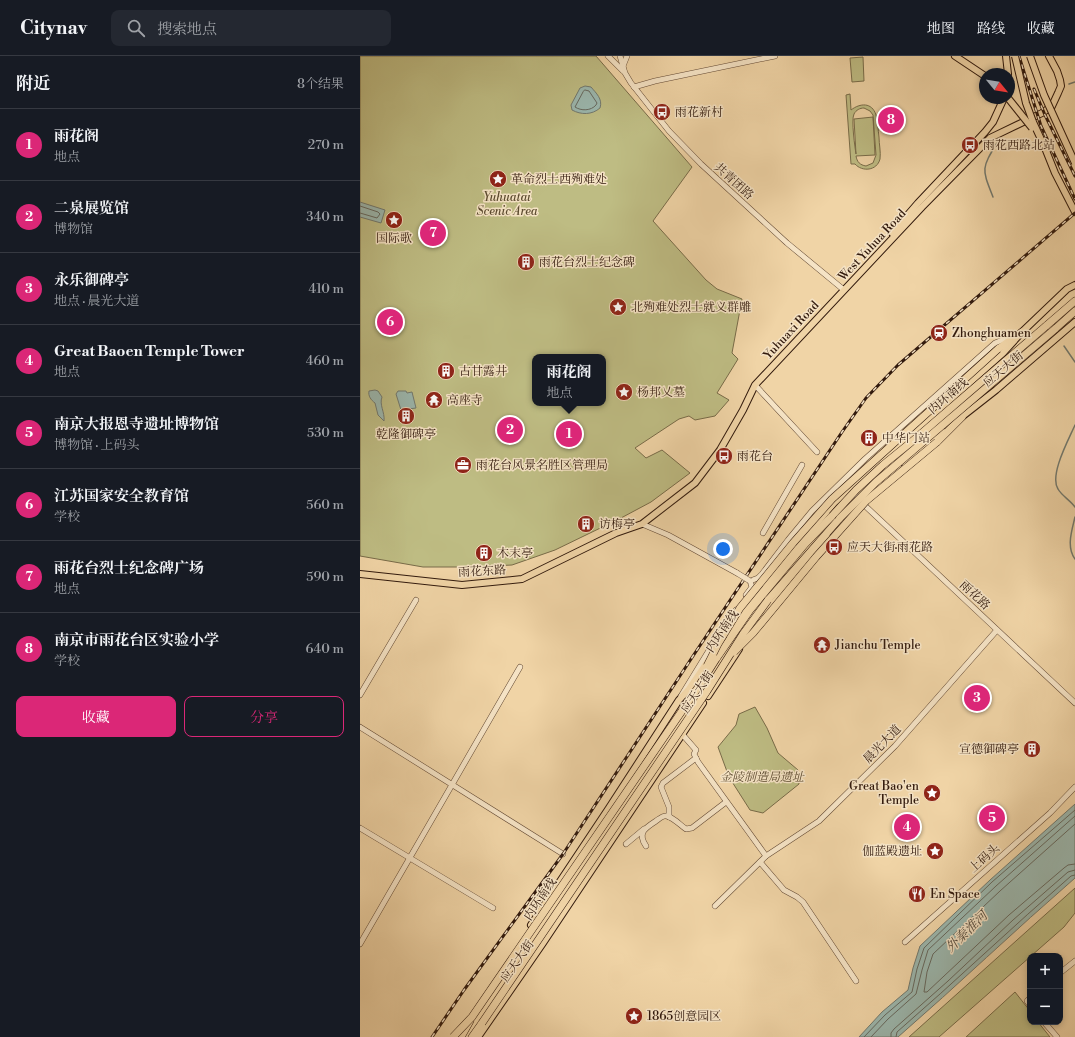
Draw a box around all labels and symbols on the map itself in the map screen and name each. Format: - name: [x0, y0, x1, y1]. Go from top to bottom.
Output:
- north arrow: [979, 68, 1015, 104]
- bus stop icon: 雨花新村: [652, 102, 672, 122]
- place label: 雨花新村: [675, 105, 723, 120]
- pin: 8: [878, 105, 904, 135]
- bus stop icon: 雨花西路北站: [960, 135, 980, 155]
- place label: 雨花西路北站: [983, 138, 1055, 153]
- street label: 共青团路: [711, 160, 757, 203]
- place icon: 革命烈士西殉难处: [488, 169, 508, 189]
- place label: 革命烈士西殉难处: [511, 172, 607, 187]
- park label: Yuhuatai Scenic Area: [477, 190, 538, 219]
- street label: West Yuhua Road: [835, 206, 910, 285]
- place icon: 国际歌: [384, 210, 404, 230]
- pin: 7: [420, 218, 446, 248]
- place label: 国际歌: [376, 231, 412, 246]
- building icon: 雨花台烈士纪念碑: [516, 252, 536, 272]
- place label: 雨花台烈士纪念碑: [539, 255, 635, 270]
- place icon: 北殉难处烈士就义群雕: [608, 297, 628, 317]
- street label: Yuhuaxi Road: [760, 298, 822, 363]
- place label: 北殉难处烈士就义群雕: [631, 300, 751, 315]
- pin: 6: [377, 307, 403, 337]
- station icon: Zhonghuamen: [929, 323, 949, 343]
- place label: Zhonghuamen: [952, 326, 1031, 341]
- street label: 应天大街: [980, 348, 1027, 391]
- building icon: 古甘露井: [436, 361, 456, 381]
- place label: 古甘露井: [459, 364, 508, 379]
- street label: 内环南线: [925, 375, 971, 418]
- place icon: 杨邦乂墓: [614, 382, 634, 402]
- place label: 杨邦乂墓: [637, 385, 685, 400]
- temple icon: 高座寺: [424, 390, 444, 410]
- place label: 高座寺: [447, 393, 483, 408]
- building icon: 乾隆御碑亭: [396, 406, 416, 426]
- pin: 2: [497, 415, 523, 445]
- pin: 1: [556, 419, 582, 449]
- place label: 乾隆御碑亭: [376, 427, 436, 442]
- building icon: 中华门站: [859, 428, 879, 448]
- place label: 中华门站: [882, 431, 930, 446]
- bus stop icon: 雨花台: [714, 446, 734, 466]
- place label: 雨花台: [737, 449, 773, 464]
- office icon: 雨花台风景名胜区管理局: [453, 455, 473, 475]
- place label: 雨花台风景名胜区管理局: [476, 458, 608, 473]
- building icon: 访梅亭: [576, 514, 596, 534]
- place label: 访梅亭: [599, 517, 635, 532]
- bus stop icon: 应天大街·雨花路: [824, 537, 844, 557]
- your location: [713, 539, 733, 559]
- place label: 应天大街·雨花路: [847, 540, 933, 555]
- building icon: 木末亭: [474, 543, 494, 563]
- place label: 木末亭: [497, 546, 533, 561]
- street label: 雨花东路: [458, 563, 506, 580]
- street label: 雨花路: [956, 578, 993, 613]
- street label: 内环南线: [703, 607, 742, 655]
- temple icon: Jianchu Temple: [812, 635, 832, 655]
- place label: Jianchu Temple: [834, 638, 921, 653]
- street label: 应天大街: [678, 667, 718, 716]
- pin: 3: [964, 683, 990, 713]
- street label: 晨光大道: [860, 722, 904, 767]
- building icon: 宣德御碑亭: [1022, 739, 1042, 759]
- place label: 宣德御碑亭: [959, 742, 1019, 757]
- park label: 金陵制造局遗址: [720, 770, 805, 785]
- place label: Great Bao'en Temple: [849, 779, 919, 808]
- place icon: Great Bao'en Temple: [922, 783, 942, 803]
- pin: 5: [979, 803, 1005, 833]
- pin: 4: [894, 812, 920, 842]
- place icon: 伽蓝殿遗址: [925, 841, 945, 861]
- street label: 上码头: [966, 841, 1003, 876]
- place label: 伽蓝殿遗址: [862, 844, 922, 859]
- street label: 内环南线: [521, 875, 560, 923]
- restaurant icon: En Space: [907, 884, 927, 904]
- place label: En Space: [930, 887, 980, 902]
- water label: 外秦淮河: [942, 907, 992, 956]
- street label: 应天大街: [497, 937, 538, 985]
- place icon: 1865创意园区: [624, 1006, 644, 1026]
- place label: 1865创意园区: [647, 1009, 721, 1024]

